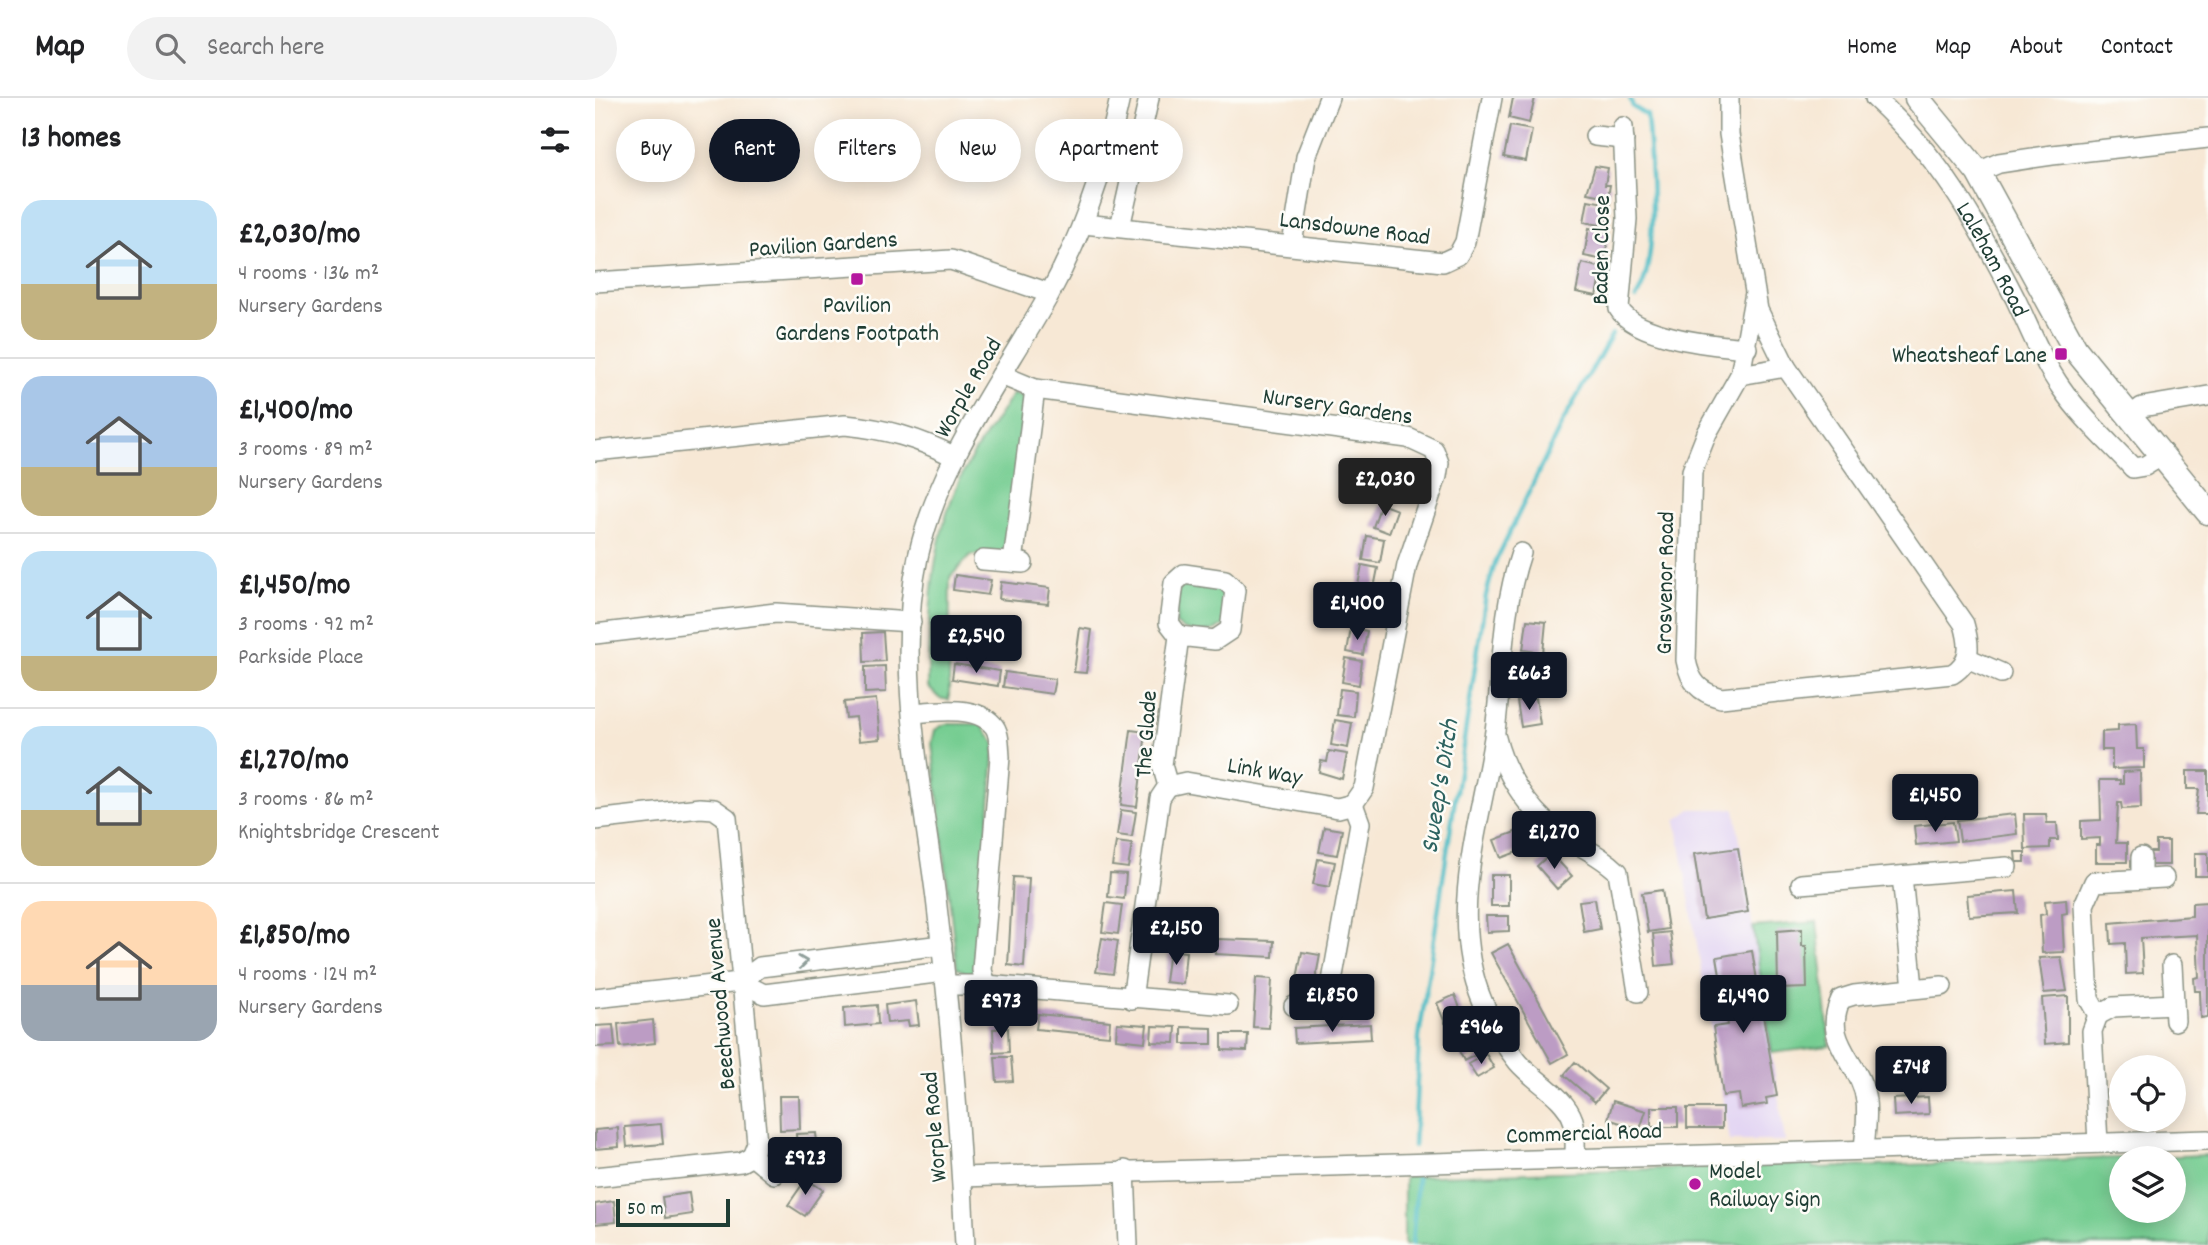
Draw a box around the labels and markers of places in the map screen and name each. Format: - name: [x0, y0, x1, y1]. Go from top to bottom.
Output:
- marker: Pavilion Gardens Footpath: [849, 271, 865, 287]
- place label: Pavilion Gardens Footpath: [775, 290, 939, 352]
- place label: Wheatsheaf Lane: [1892, 340, 2047, 374]
- marker: Wheatsheaf Lane: [2053, 346, 2069, 362]
- pin: £2,030: [1328, 458, 1442, 518]
- pin: £1,400: [1300, 582, 1414, 642]
- pin: £2,540: [919, 616, 1033, 675]
- pin: £663: [1488, 652, 1570, 712]
- pin: £1,450: [1878, 774, 1992, 834]
- pin: £1,270: [1497, 812, 1611, 871]
- pin: £2,150: [1119, 908, 1233, 967]
- pin: £1,850: [1275, 974, 1389, 1034]
- pin: £1,490: [1686, 976, 1800, 1035]
- pin: £973: [960, 981, 1042, 1040]
- pin: £966: [1440, 1006, 1522, 1066]
- pin: £748: [1870, 1046, 1952, 1106]
- pin: £923: [764, 1138, 846, 1197]
- place label: Model Railway Sign: [1709, 1156, 1821, 1218]
- marker: Model Railway Sign: [1687, 1176, 1703, 1192]

